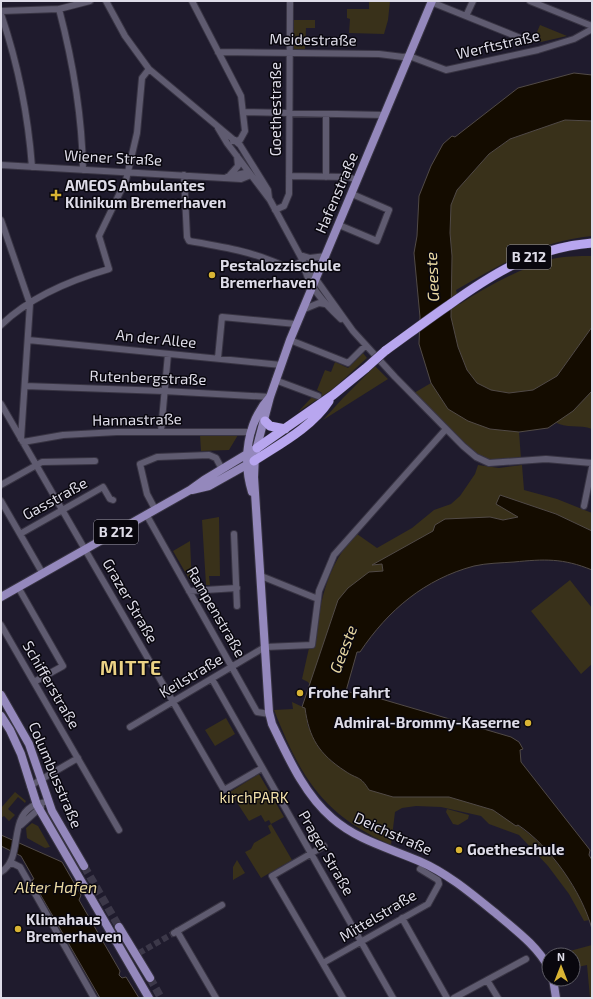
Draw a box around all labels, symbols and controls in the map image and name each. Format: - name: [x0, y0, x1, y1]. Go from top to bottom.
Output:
- street label: Werftstraße: [454, 26, 541, 62]
- street label: Meidestraße: [269, 29, 357, 49]
- street label: Goethestraße: [266, 62, 284, 156]
- street label: Wiener Straße: [64, 145, 163, 169]
- street label: Hafenstraße: [311, 149, 361, 236]
- place label: AMEOS Ambulantes Klinikum Bremerhaven: [65, 176, 226, 211]
- marker: AMEOS Ambulantes Klinikum Bremerhaven: [50, 189, 62, 201]
- road number: B 212: [507, 245, 551, 269]
- water label: Geeste: [421, 251, 442, 302]
- place label: Pestalozzischule Bremerhaven: [220, 256, 341, 291]
- marker: Pestalozzischule Bremerhaven: [207, 270, 217, 280]
- street label: An der Allee: [115, 325, 197, 351]
- street label: Rutenbergstraße: [89, 366, 207, 388]
- street label: Hannastraße: [92, 409, 182, 429]
- street label: Gasstraße: [19, 473, 90, 523]
- road number: B 212: [94, 520, 138, 544]
- street label: Grazer Straße: [99, 555, 162, 646]
- street label: Rampenstraße: [184, 563, 250, 660]
- water label: Geeste: [325, 622, 360, 676]
- street label: Schifferstraße: [19, 637, 84, 732]
- street label: Keilstraße: [156, 649, 225, 701]
- district label: MITTE: [100, 656, 162, 679]
- place label: Frohe Fahrt: [308, 683, 390, 701]
- marker: Frohe Fahrt: [295, 688, 305, 698]
- place label: Admiral-Brommy-Kaserne: [334, 713, 520, 732]
- marker: Admiral-Brommy-Kaserne: [523, 718, 533, 728]
- street label: Columbusstraße: [25, 719, 86, 830]
- park label: kirchPARK: [219, 788, 289, 806]
- street label: Prager Straße: [295, 807, 358, 898]
- street label: Deichstraße: [352, 808, 435, 858]
- place label: Goetheschule: [467, 840, 565, 858]
- marker: Goetheschule: [454, 845, 464, 855]
- water label: Alter Hafen: [14, 877, 97, 896]
- street label: Mittelstraße: [336, 885, 419, 945]
- place label: Klimahaus Bremerhaven: [26, 910, 122, 945]
- marker: Klimahaus Bremerhaven: [13, 924, 23, 934]
- north arrow: [541, 947, 581, 987]
- text: N: [557, 950, 565, 963]

